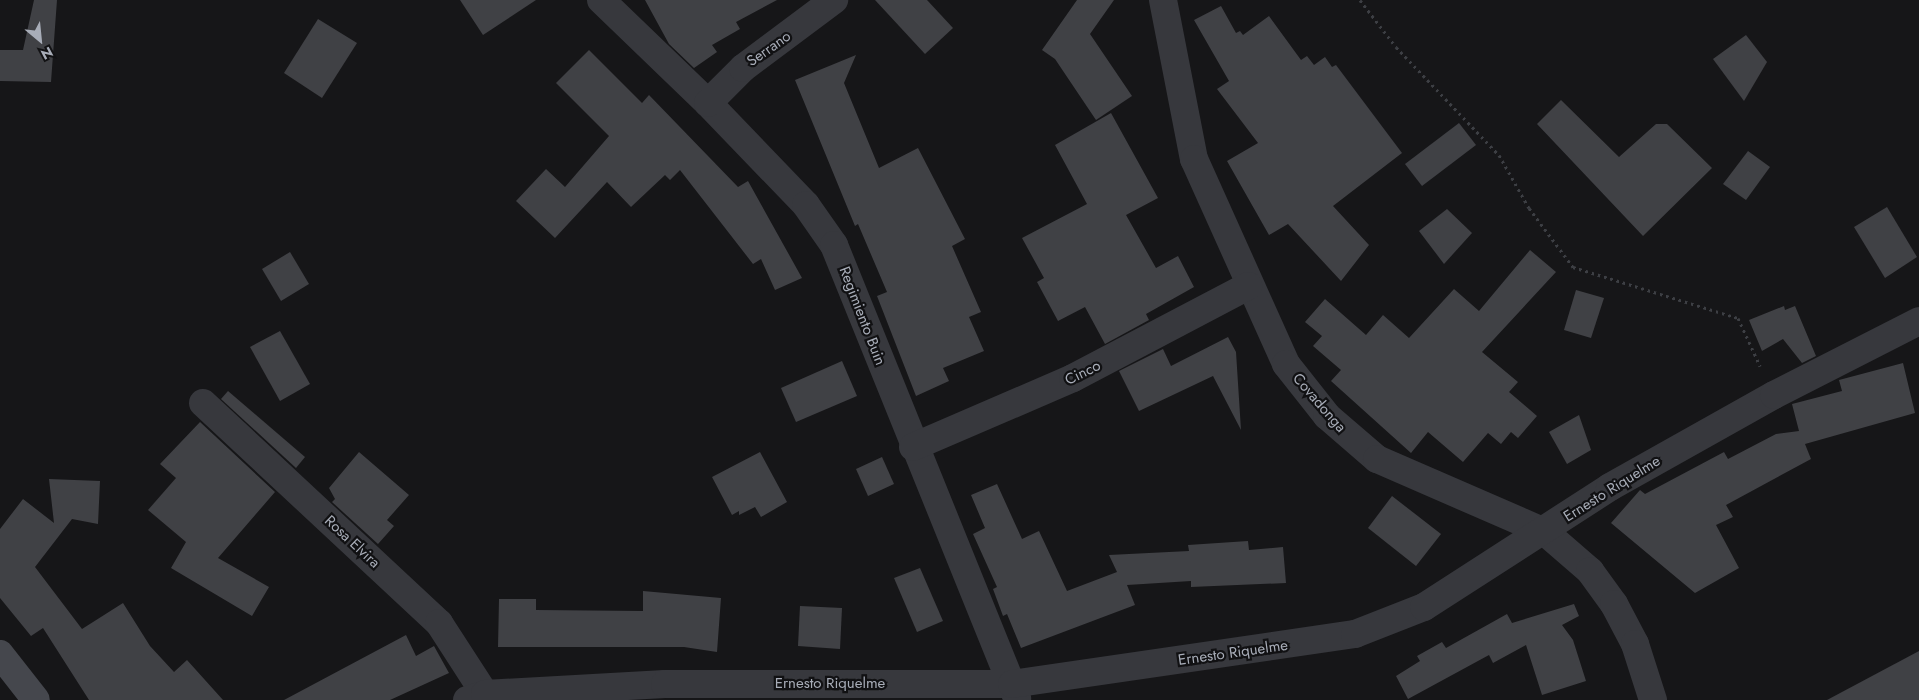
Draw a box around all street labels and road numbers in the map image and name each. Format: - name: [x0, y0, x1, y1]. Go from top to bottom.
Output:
- street label: Serrano: [744, 27, 794, 71]
- street label: Regimiento Buin: [835, 264, 889, 368]
- street label: Cinco: [1062, 357, 1104, 389]
- street label: Covadonga: [1288, 370, 1350, 436]
- street label: Ernesto Riquelme: [1560, 452, 1664, 526]
- street label: Rosa Elvira: [321, 512, 383, 572]
- street label: Ernesto Riquelme: [1177, 636, 1289, 670]
- street label: Ernesto Riquelme: [775, 675, 885, 693]

